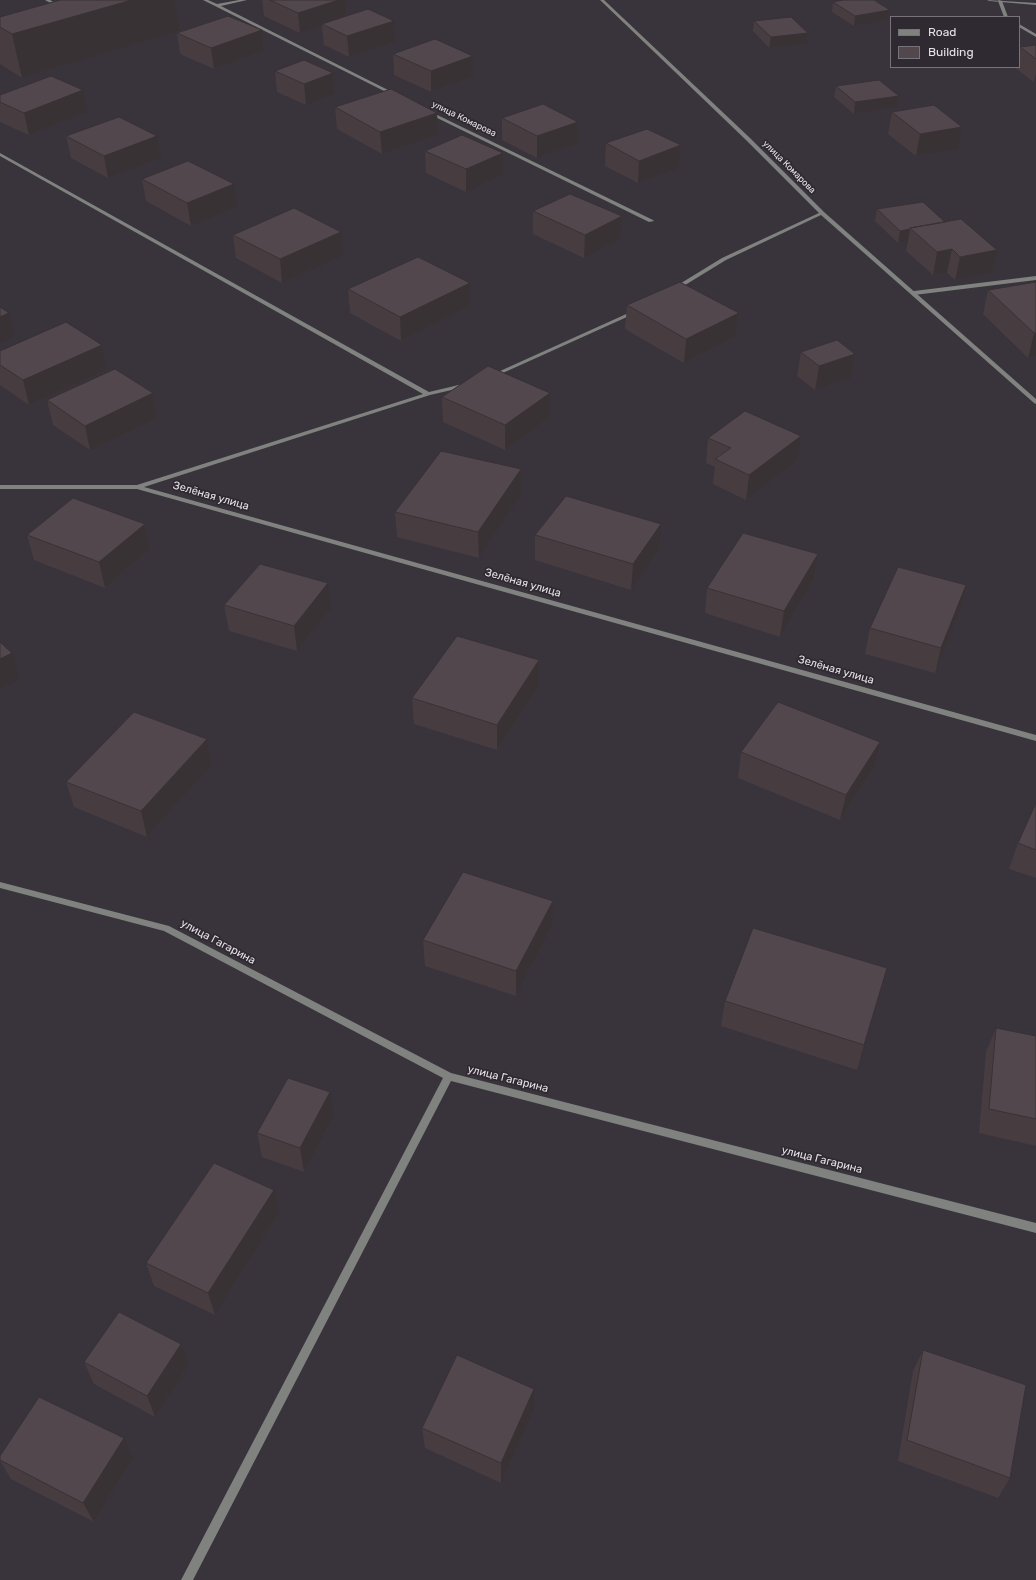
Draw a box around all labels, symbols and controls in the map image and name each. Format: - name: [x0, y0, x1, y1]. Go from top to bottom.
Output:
- legend: [890, 16, 1020, 68]
- text: Road: [928, 25, 956, 39]
- text: Building: [928, 45, 974, 59]
- street label: улица Комарова: [430, 99, 498, 139]
- street label: улица Комарова: [760, 138, 818, 196]
- street label: Зелёная улица: [171, 479, 251, 513]
- street label: Зелёная улица: [483, 566, 563, 600]
- street label: Зелёная улица: [796, 653, 876, 687]
- street label: улица Гагарина: [178, 917, 258, 967]
- street label: улица Гагарина: [466, 1063, 550, 1095]
- street label: улица Гагарина: [780, 1144, 864, 1176]

